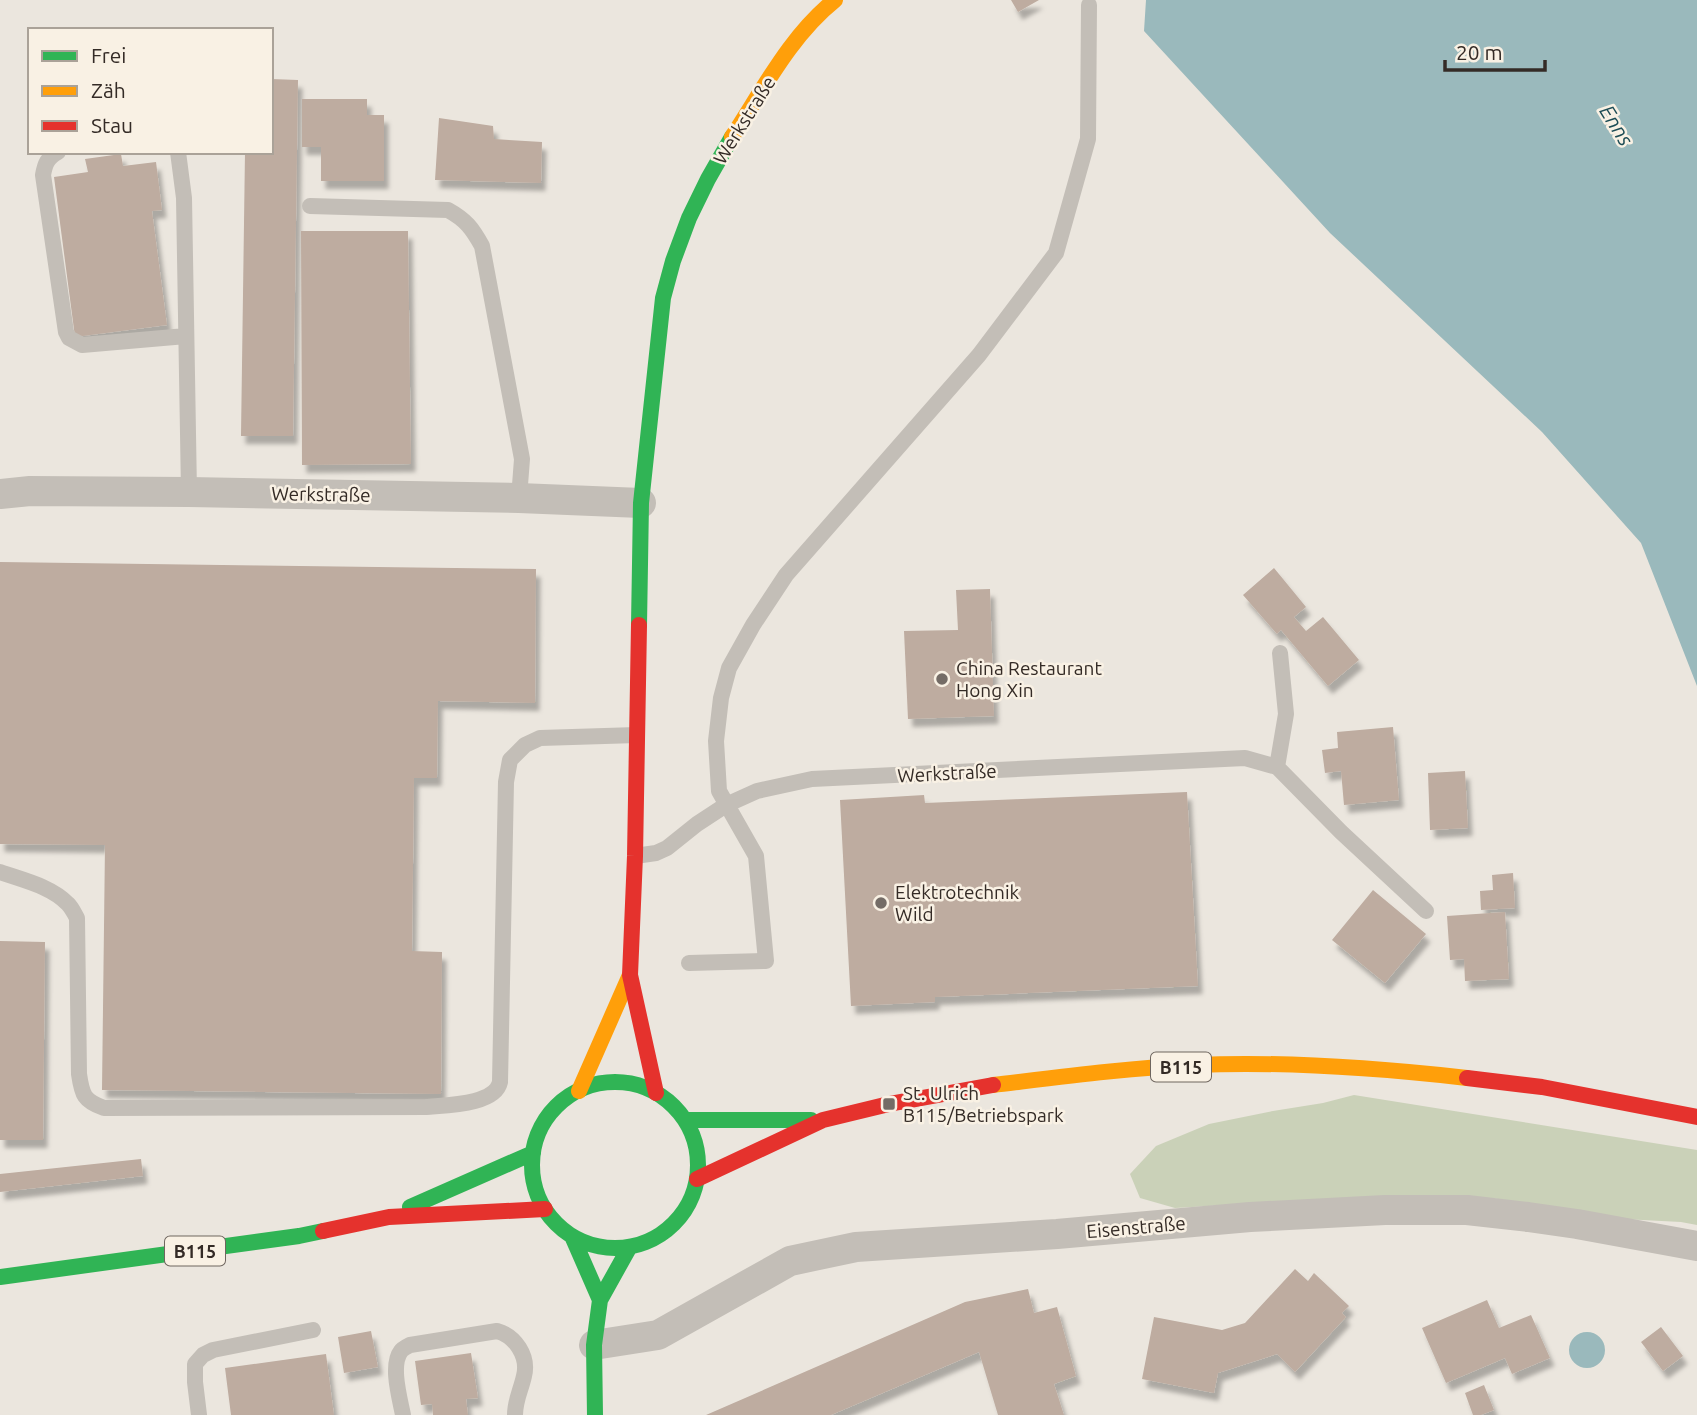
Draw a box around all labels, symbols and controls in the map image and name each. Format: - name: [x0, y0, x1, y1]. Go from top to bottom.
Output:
- legend: [28, 28, 273, 154]
- scale bar: [1445, 28, 1545, 72]
- text: 20 m: [1456, 40, 1503, 64]
- text: Frei: [91, 43, 126, 67]
- street label: Werkstraße: [708, 72, 780, 168]
- text: Zäh: [91, 78, 126, 102]
- water label: Enns: [1595, 100, 1639, 150]
- text: Stau: [91, 113, 133, 137]
- street label: Werkstraße: [271, 482, 371, 506]
- place label: China Restaurant Hong Xin: [956, 657, 1102, 701]
- marker: China Restaurant Hong Xin: [934, 671, 950, 687]
- street label: Werkstraße: [897, 759, 997, 787]
- place label: Elektrotechnik Wild: [895, 881, 1020, 925]
- marker: Elektrotechnik Wild: [873, 895, 889, 911]
- road number: B115: [1151, 1052, 1211, 1082]
- place label: St. Ulrich B115/Betriebspark: [903, 1082, 1064, 1126]
- marker: St. Ulrich B115/Betriebspark: [881, 1096, 897, 1112]
- street label: Eisenstraße: [1085, 1212, 1187, 1242]
- road number: B115: [165, 1236, 225, 1266]

